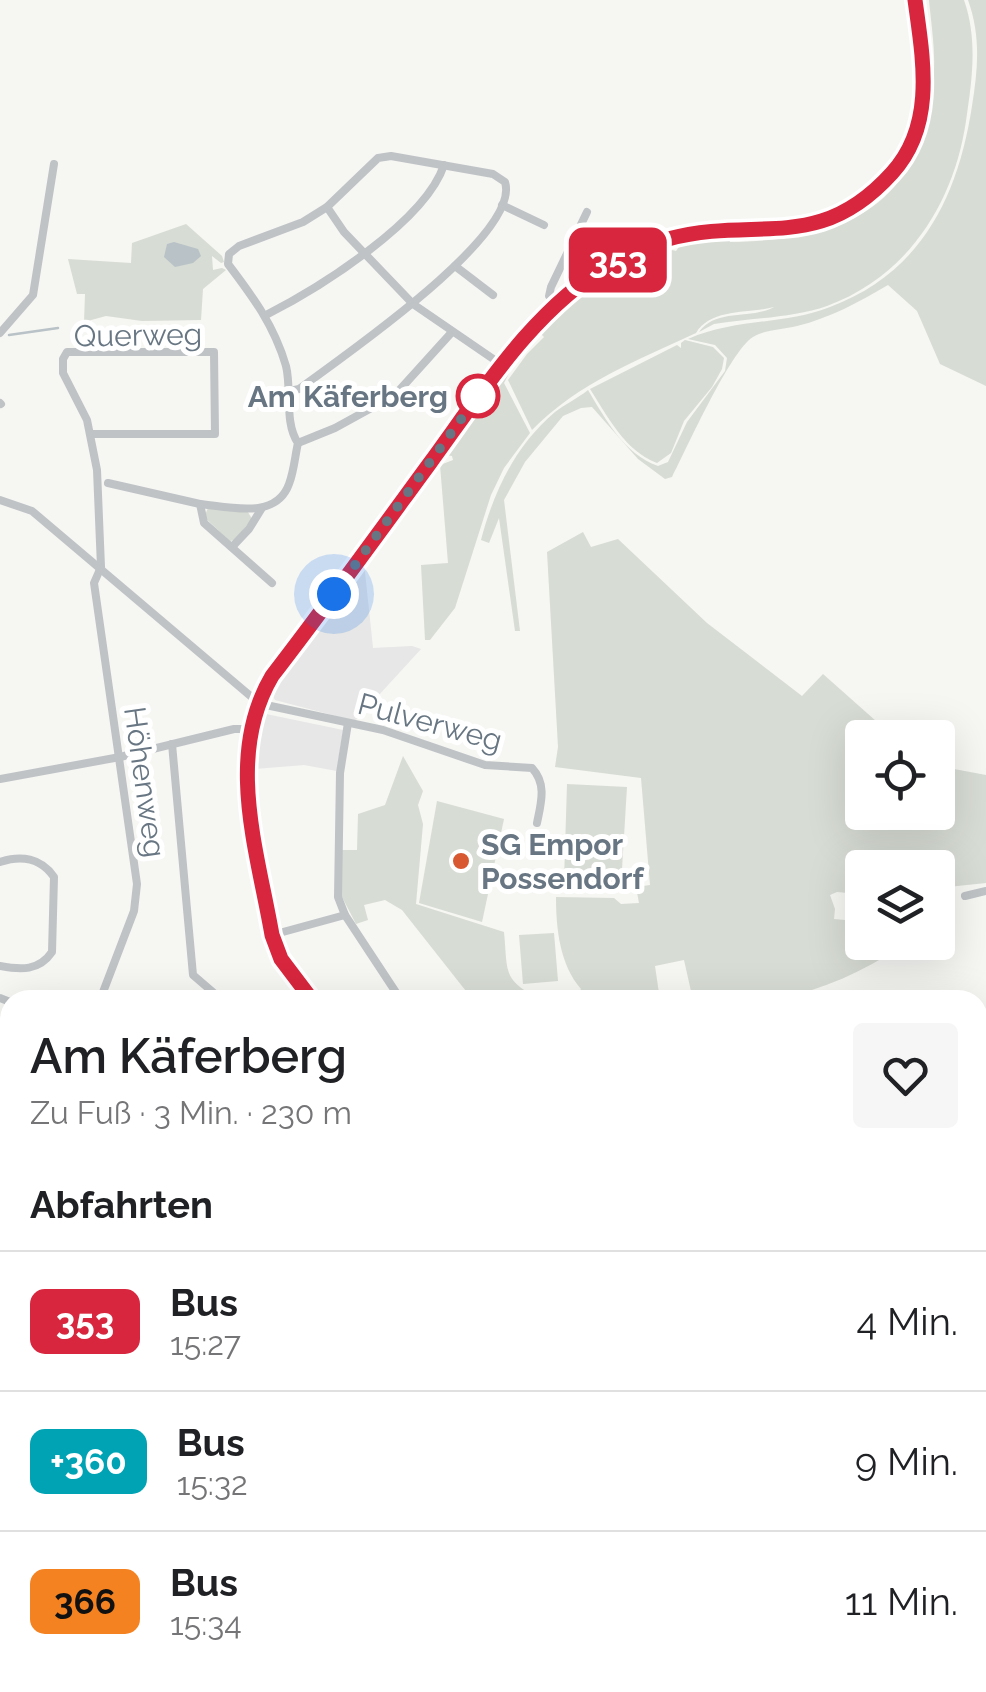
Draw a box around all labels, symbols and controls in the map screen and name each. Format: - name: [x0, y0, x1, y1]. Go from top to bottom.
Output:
- line badge: 353: [560, 228, 676, 292]
- text: 353: [589, 240, 647, 281]
- street label: Querweg: [73, 316, 203, 354]
- marker: Am Käferberg: [457, 375, 499, 417]
- place label: Am Käferberg: [248, 379, 448, 414]
- your location: [309, 569, 359, 619]
- street label: Pulverweg: [354, 686, 506, 758]
- street label: Höhenweg: [117, 704, 173, 860]
- map controls: [845, 720, 955, 960]
- button: locate: [845, 720, 955, 830]
- place label: SG Empor Possendorf: [481, 827, 644, 896]
- marker: SG Empor Possendorf: [450, 850, 472, 872]
- button: layers: [845, 850, 955, 960]
- button: heart: [853, 1023, 958, 1128]
- text: Am Käferberg: [30, 1028, 347, 1084]
- text: Zu Fuß · 3 Min. · 230 m: [30, 1094, 352, 1131]
- text: Abfahrten: [30, 1182, 213, 1227]
- text: Bus: [170, 1280, 238, 1325]
- text: 4 Min.: [857, 1299, 958, 1344]
- text: 353: [56, 1301, 114, 1342]
- text: 15:27: [170, 1325, 241, 1362]
- text: Bus: [177, 1420, 245, 1465]
- text: 9 Min.: [855, 1439, 958, 1484]
- text: +360: [50, 1441, 127, 1482]
- text: 15:32: [177, 1465, 248, 1502]
- text: Bus: [170, 1560, 238, 1605]
- text: 11 Min.: [845, 1579, 958, 1624]
- text: 366: [54, 1581, 116, 1622]
- text: 15:34: [170, 1605, 242, 1642]

